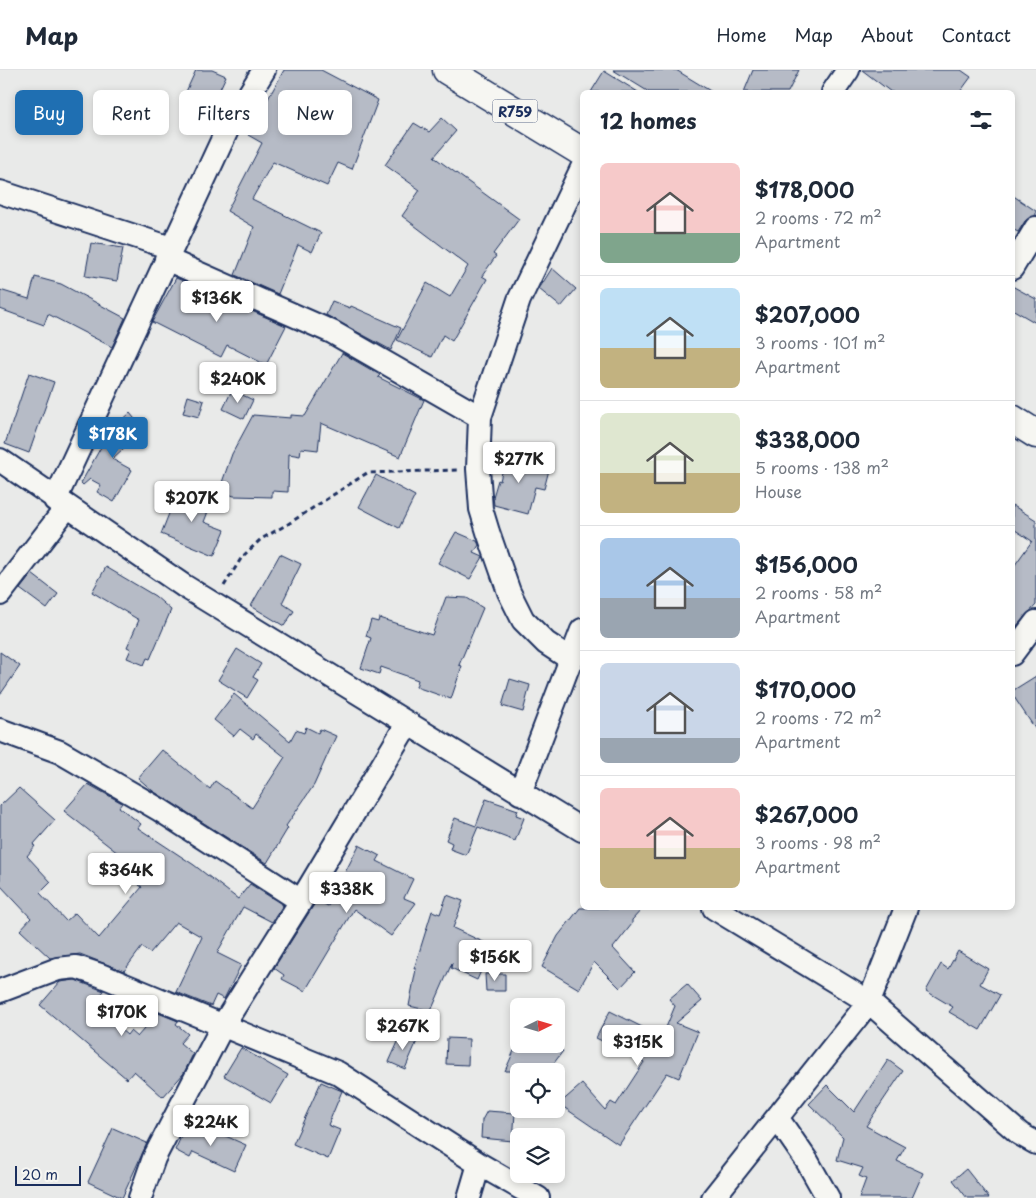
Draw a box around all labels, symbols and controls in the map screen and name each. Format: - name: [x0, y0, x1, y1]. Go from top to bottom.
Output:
- text: Map: [25, 17, 78, 53]
- text: Home: [716, 21, 766, 48]
- text: Map: [794, 21, 833, 48]
- text: About: [861, 21, 913, 48]
- text: Contact: [941, 21, 1011, 48]
- chip: Buy: [15, 90, 83, 135]
- chip: Rent: [93, 90, 169, 135]
- chip: Filters: [179, 90, 268, 135]
- chip: New: [278, 90, 352, 135]
- road number: R759: [492, 99, 538, 122]
- text: 12 homes: [600, 104, 697, 136]
- icon: filters: [967, 106, 995, 134]
- text: $178,000: [755, 173, 854, 205]
- icon: home: [640, 183, 700, 243]
- text: 2 rooms · 72 m²: [755, 205, 882, 229]
- text: Apartment: [755, 229, 840, 253]
- pin: $136K: [182, 280, 252, 323]
- text: $136K: [192, 285, 242, 309]
- text: $207,000: [755, 298, 860, 330]
- icon: home: [640, 308, 700, 368]
- text: 3 rooms · 101 m²: [755, 330, 886, 354]
- text: Apartment: [755, 354, 840, 378]
- pin: $240K: [203, 362, 273, 404]
- text: $240K: [210, 366, 266, 390]
- pin: $178K: [78, 416, 148, 459]
- text: $178K: [89, 421, 137, 445]
- text: $338,000: [755, 423, 860, 455]
- icon: home: [640, 433, 700, 493]
- pin: $277K: [484, 442, 554, 484]
- text: $277K: [494, 446, 544, 470]
- text: 5 rooms · 138 m²: [755, 455, 889, 479]
- text: House: [755, 479, 802, 503]
- pin: $207K: [157, 480, 227, 523]
- text: $207K: [165, 485, 219, 509]
- text: $156,000: [755, 548, 858, 580]
- icon: home: [640, 558, 700, 618]
- text: 2 rooms · 58 m²: [755, 580, 882, 604]
- text: Apartment: [755, 604, 840, 628]
- text: $170,000: [755, 673, 856, 705]
- icon: home: [640, 683, 700, 743]
- text: 2 rooms · 72 m²: [755, 705, 882, 729]
- text: Apartment: [755, 729, 840, 753]
- text: $267,000: [755, 798, 858, 830]
- icon: home: [640, 808, 700, 868]
- text: 3 rooms · 98 m²: [755, 830, 881, 854]
- pin: $364K: [91, 852, 161, 895]
- text: Apartment: [755, 854, 840, 878]
- text: $364K: [99, 857, 153, 881]
- pin: $338K: [312, 872, 382, 914]
- text: $338K: [320, 876, 374, 900]
- pin: $156K: [460, 940, 530, 982]
- text: $156K: [470, 944, 520, 968]
- pin: $170K: [87, 994, 157, 1037]
- north arrow: [510, 998, 565, 1052]
- map controls: [510, 998, 565, 1183]
- text: $170K: [97, 999, 147, 1023]
- pin: $267K: [368, 1008, 438, 1051]
- text: $267K: [377, 1013, 429, 1037]
- pin: $315K: [603, 1024, 673, 1067]
- text: $315K: [613, 1029, 663, 1053]
- button: locate: [510, 1063, 565, 1118]
- pin: $224K: [176, 1104, 246, 1147]
- text: $224K: [184, 1109, 238, 1133]
- button: layers: [510, 1128, 565, 1183]
- scale bar: [15, 1163, 81, 1186]
- text: 20 m: [22, 1164, 58, 1185]

